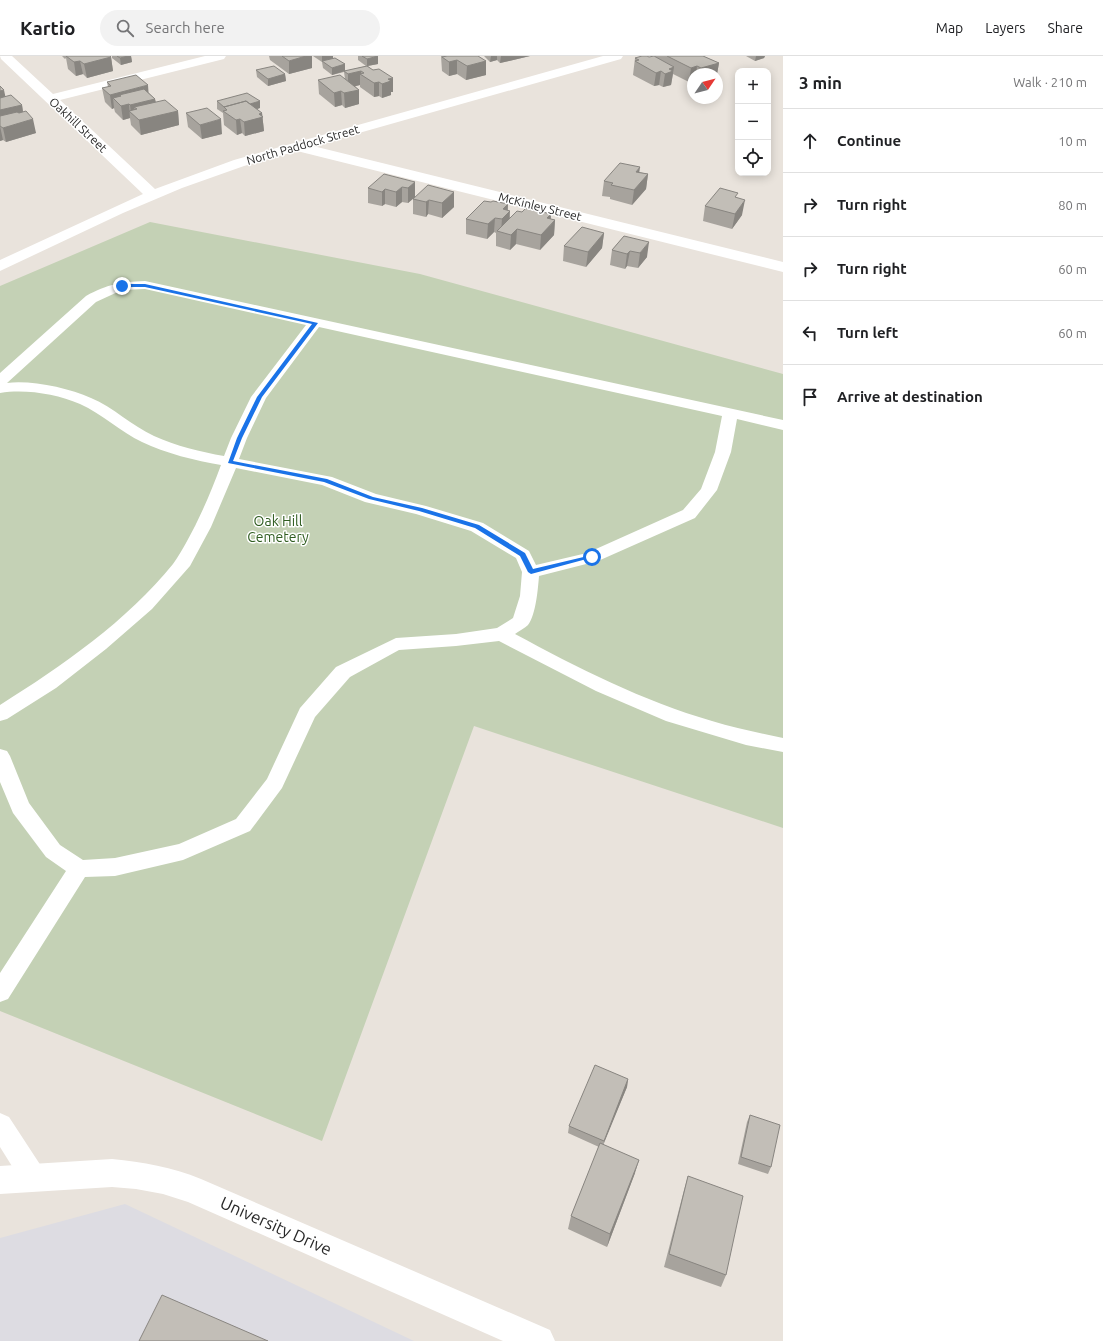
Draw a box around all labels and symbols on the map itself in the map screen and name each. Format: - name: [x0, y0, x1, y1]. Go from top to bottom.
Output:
- north arrow: [687, 68, 723, 104]
- street label: Oakhill Street: [47, 95, 110, 155]
- street label: North Paddock Street: [245, 122, 361, 167]
- street label: McKinley Street: [497, 190, 583, 223]
- route end: [113, 277, 131, 295]
- park label: Oak Hill Cemetery: [247, 513, 309, 545]
- route start: [583, 548, 601, 566]
- street label: University Drive: [218, 1192, 335, 1259]

